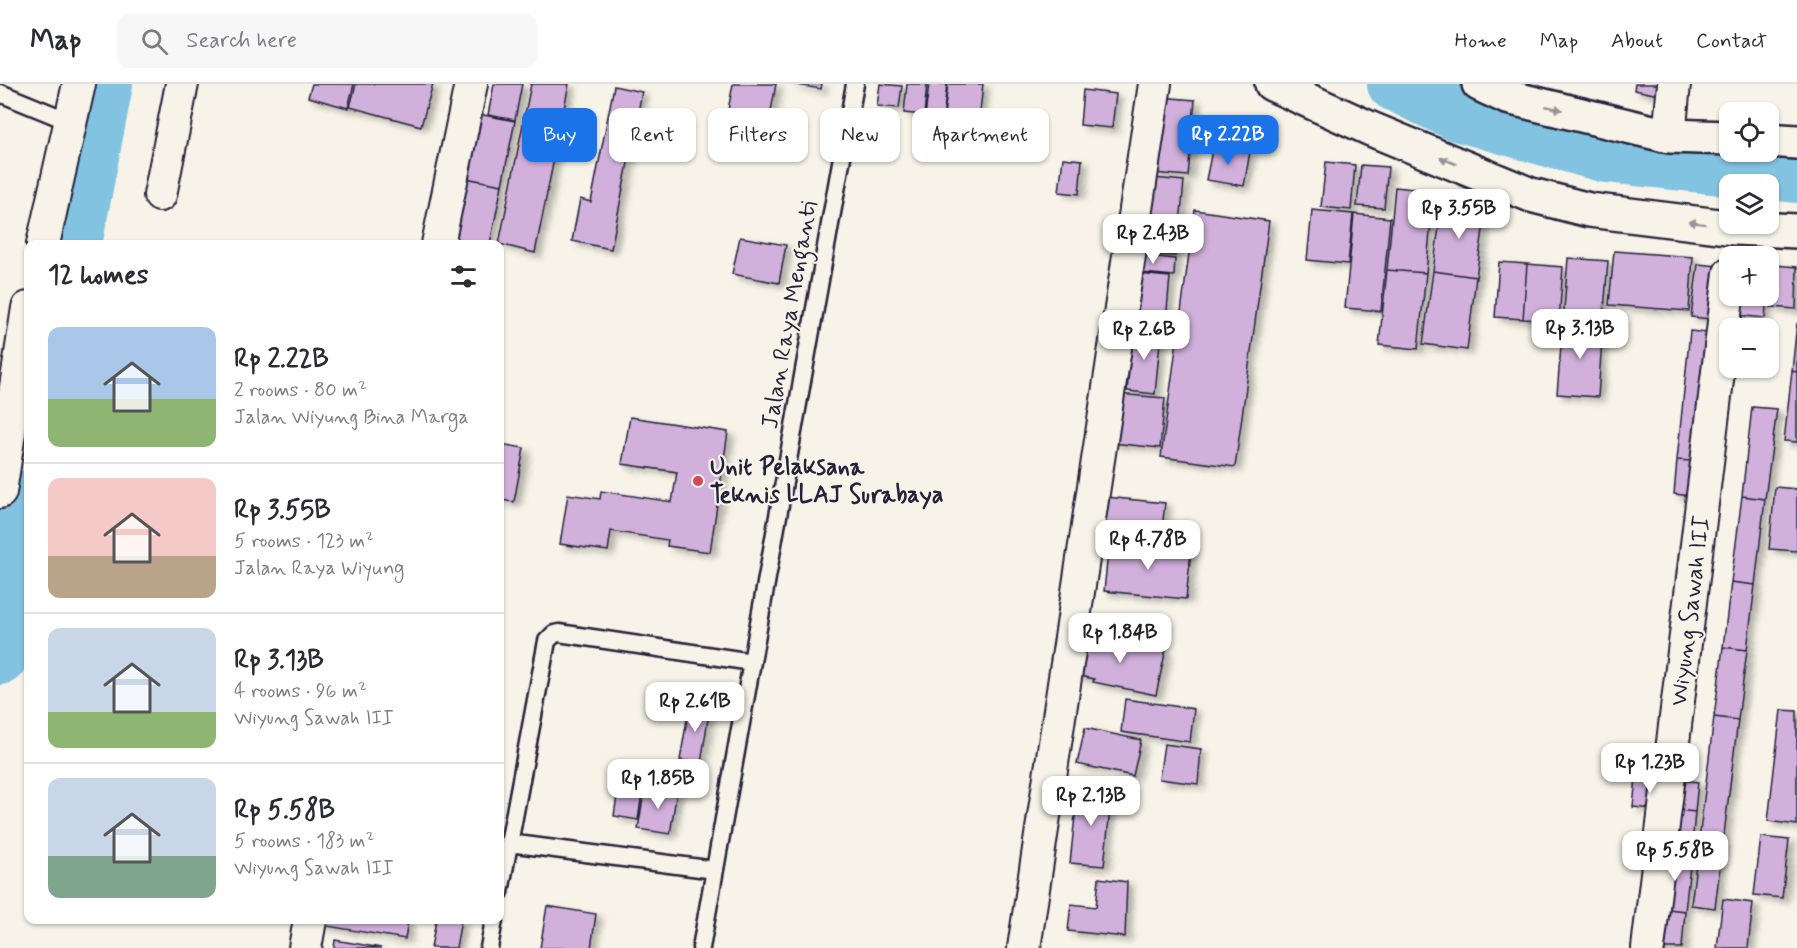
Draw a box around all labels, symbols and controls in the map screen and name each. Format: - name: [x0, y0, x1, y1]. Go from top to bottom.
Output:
- search box: [117, 14, 537, 68]
- text: Map: [30, 23, 81, 60]
- icon: search: [138, 25, 171, 58]
- text: Search here: [186, 27, 297, 55]
- text: Home: [1455, 27, 1507, 55]
- text: Map: [1540, 27, 1578, 55]
- text: About: [1611, 27, 1663, 55]
- text: Contact: [1696, 27, 1767, 55]
- map controls: [1719, 102, 1779, 378]
- button: locate: [1719, 102, 1779, 162]
- one-way arrow: [1545, 104, 1564, 114]
- chip: Buy: [522, 108, 597, 162]
- chip: Rent: [609, 108, 696, 162]
- chip: Filters: [708, 108, 808, 162]
- chip: New: [820, 108, 900, 162]
- chip: Apartment: [912, 108, 1049, 162]
- pin: Rp 2.22B: [1166, 115, 1290, 166]
- text: Rp 2.22B: [1192, 121, 1264, 148]
- one-way arrow: [1439, 156, 1457, 166]
- button: layers: [1719, 174, 1779, 234]
- pin: Rp 3.55B: [1397, 189, 1521, 240]
- text: Rp 3.55B: [1422, 195, 1496, 222]
- street label: Jalan Raya Menganti: [755, 199, 828, 432]
- pin: Rp 2.43B: [1091, 214, 1215, 265]
- one-way arrow: [1687, 219, 1706, 228]
- text: Rp 2.43B: [1117, 220, 1189, 247]
- button: +: [1719, 246, 1779, 306]
- text: 12 homes: [48, 259, 148, 293]
- icon: filters: [447, 260, 480, 293]
- pin: Rp 3.13B: [1518, 309, 1642, 360]
- pin: Rp 2.6B: [1089, 310, 1199, 361]
- text: Rp 3.13B: [1545, 315, 1615, 342]
- text: Rp 2.6B: [1113, 316, 1175, 343]
- button: −: [1719, 318, 1779, 378]
- text: Rp 2.22B: [234, 343, 329, 377]
- icon: home: [96, 351, 168, 423]
- text: 2 rooms · 80 m²: [234, 377, 367, 404]
- text: Jalan Wiyung Bina Marga: [234, 404, 469, 431]
- place label: Unit Pelaksana Teknis LLAJ Surabaya: [710, 452, 944, 511]
- marker: Unit Pelaksana Teknis LLAJ Surabaya: [691, 474, 705, 488]
- text: Rp 3.55B: [234, 494, 331, 528]
- icon: home: [96, 502, 168, 574]
- street label: Wiyung Sawah III: [1664, 514, 1718, 708]
- pin: Rp 4.78B: [1086, 520, 1210, 571]
- text: Rp 4.78B: [1109, 526, 1187, 553]
- text: 5 rooms · 123 m²: [234, 528, 374, 555]
- text: Jalan Raya Wiyung: [234, 555, 404, 582]
- pin: Rp 1.84B: [1058, 613, 1182, 664]
- text: Rp 1.84B: [1083, 619, 1158, 646]
- text: Rp 3.13B: [234, 644, 324, 678]
- icon: home: [96, 652, 168, 724]
- text: 4 rooms · 96 m²: [234, 678, 367, 705]
- pin: Rp 2.61B: [633, 682, 757, 733]
- text: Rp 2.61B: [659, 688, 731, 715]
- text: Wiyung Sawah III: [234, 705, 394, 732]
- pin: Rp 1.23B: [1588, 743, 1712, 794]
- text: Rp 1.23B: [1615, 749, 1685, 776]
- pin: Rp 1.85B: [596, 759, 720, 810]
- text: Rp 1.85B: [621, 765, 695, 792]
- pin: Rp 2.13B: [1029, 776, 1153, 827]
- text: Rp 2.13B: [1056, 782, 1126, 809]
- text: Rp 5.58B: [234, 794, 335, 828]
- icon: home: [96, 802, 168, 874]
- text: 5 rooms · 183 m²: [234, 828, 374, 855]
- pin: Rp 5.58B: [1613, 831, 1737, 882]
- text: Rp 5.58B: [1636, 837, 1714, 864]
- text: Wiyung Sawah III: [234, 855, 394, 882]

